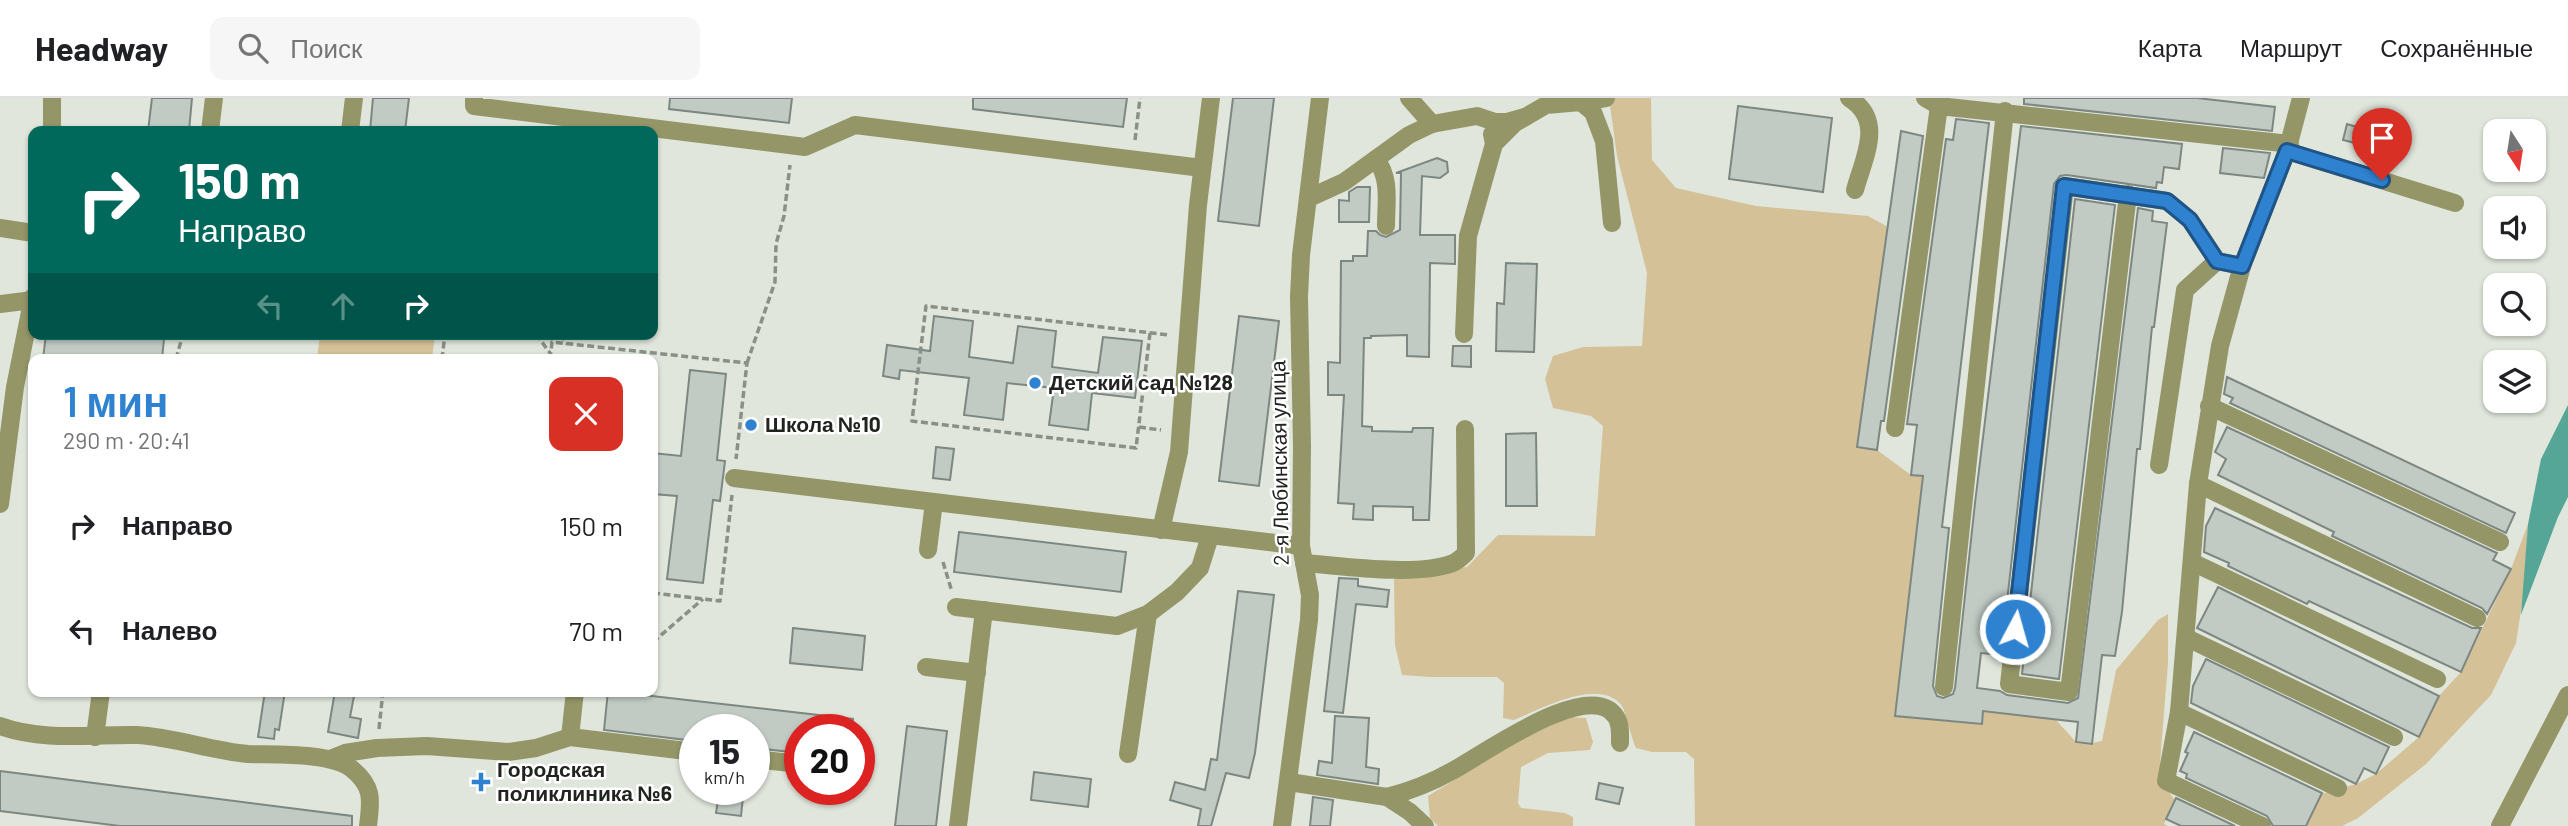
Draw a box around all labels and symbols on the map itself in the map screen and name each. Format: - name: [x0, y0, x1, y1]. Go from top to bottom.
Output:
- pin: [2352, 108, 2412, 180]
- north arrow: [2483, 119, 2546, 182]
- street label: 2-я Любинская улица: [1264, 360, 1293, 566]
- place label: Детский сад №128: [1049, 369, 1233, 394]
- marker: Детский сад №128: [1027, 375, 1043, 391]
- place label: Школа №10: [765, 411, 881, 436]
- marker: Школа №10: [743, 417, 759, 433]
- position arrow: [1978, 592, 2052, 666]
- speed limit sign: 20: [784, 714, 875, 805]
- place label: Городская поликлиника №6: [497, 756, 672, 805]
- marker: Городская поликлиника №6: [471, 772, 491, 792]

